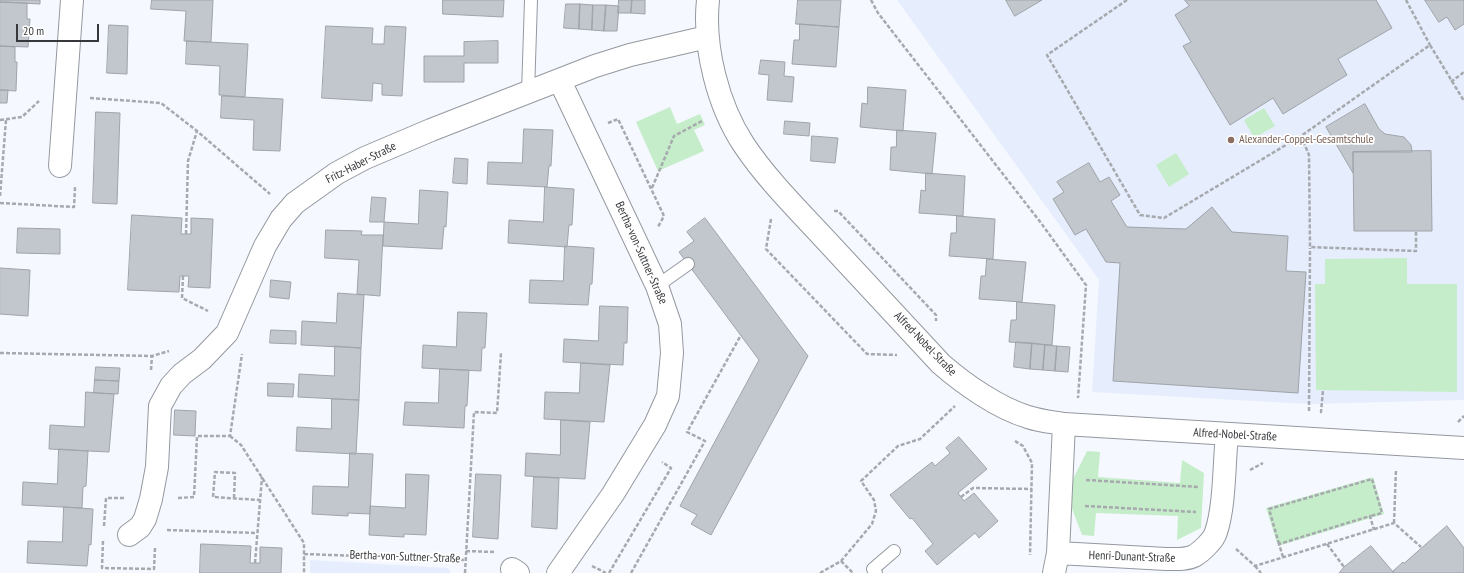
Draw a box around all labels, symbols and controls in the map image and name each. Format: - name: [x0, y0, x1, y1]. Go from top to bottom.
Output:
- scale bar: [18, 16, 101, 42]
- text: 20 m: [23, 23, 44, 38]
- place label: Alexander-Coppel-Gesamtschule: [1239, 133, 1374, 147]
- marker: Alexander-Coppel-Gesamtschule: [1226, 135, 1236, 145]
- street label: Fritz-Haber-Straße: [323, 139, 399, 187]
- street label: Bertha-von-Suttner-Straße: [612, 199, 670, 307]
- street label: Alfred-Nobel-Straße: [891, 309, 959, 379]
- street label: Alfred-Nobel-Straße: [1193, 426, 1277, 444]
- street label: Bertha-von-Suttner-Straße: [349, 548, 461, 566]
- street label: Henri-Dunant-Straße: [1088, 548, 1176, 566]

